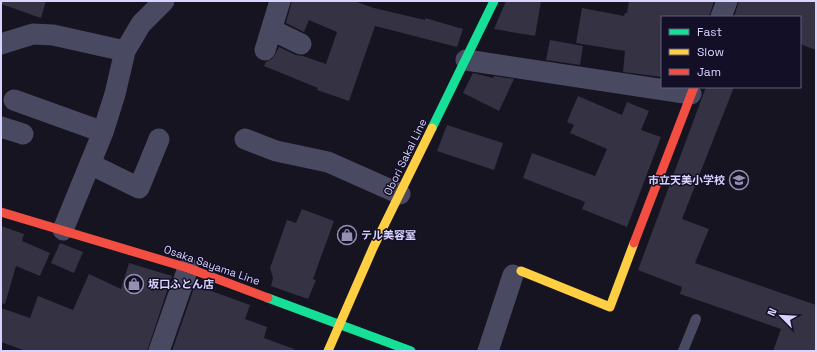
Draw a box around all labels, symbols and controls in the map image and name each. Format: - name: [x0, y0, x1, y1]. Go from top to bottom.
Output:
- legend: [661, 16, 801, 88]
- text: Fast: [697, 24, 722, 40]
- text: Slow: [697, 44, 724, 60]
- text: Jam: [697, 64, 721, 80]
- street label: Obori Sakai Line: [380, 116, 430, 198]
- school or university icon: 市立天美小学校: [728, 169, 750, 191]
- place label: 市立天美小学校: [648, 173, 725, 187]
- shop icon: テル美容室: [336, 224, 358, 246]
- place label: テル美容室: [361, 228, 416, 242]
- street label: Osaka Sayama Line: [162, 242, 262, 288]
- shop icon: 坂口ふとん店: [123, 273, 145, 295]
- place label: 坂口ふとん店: [148, 277, 214, 291]
- north arrow: [761, 296, 801, 336]
- text: N: [764, 306, 780, 318]

